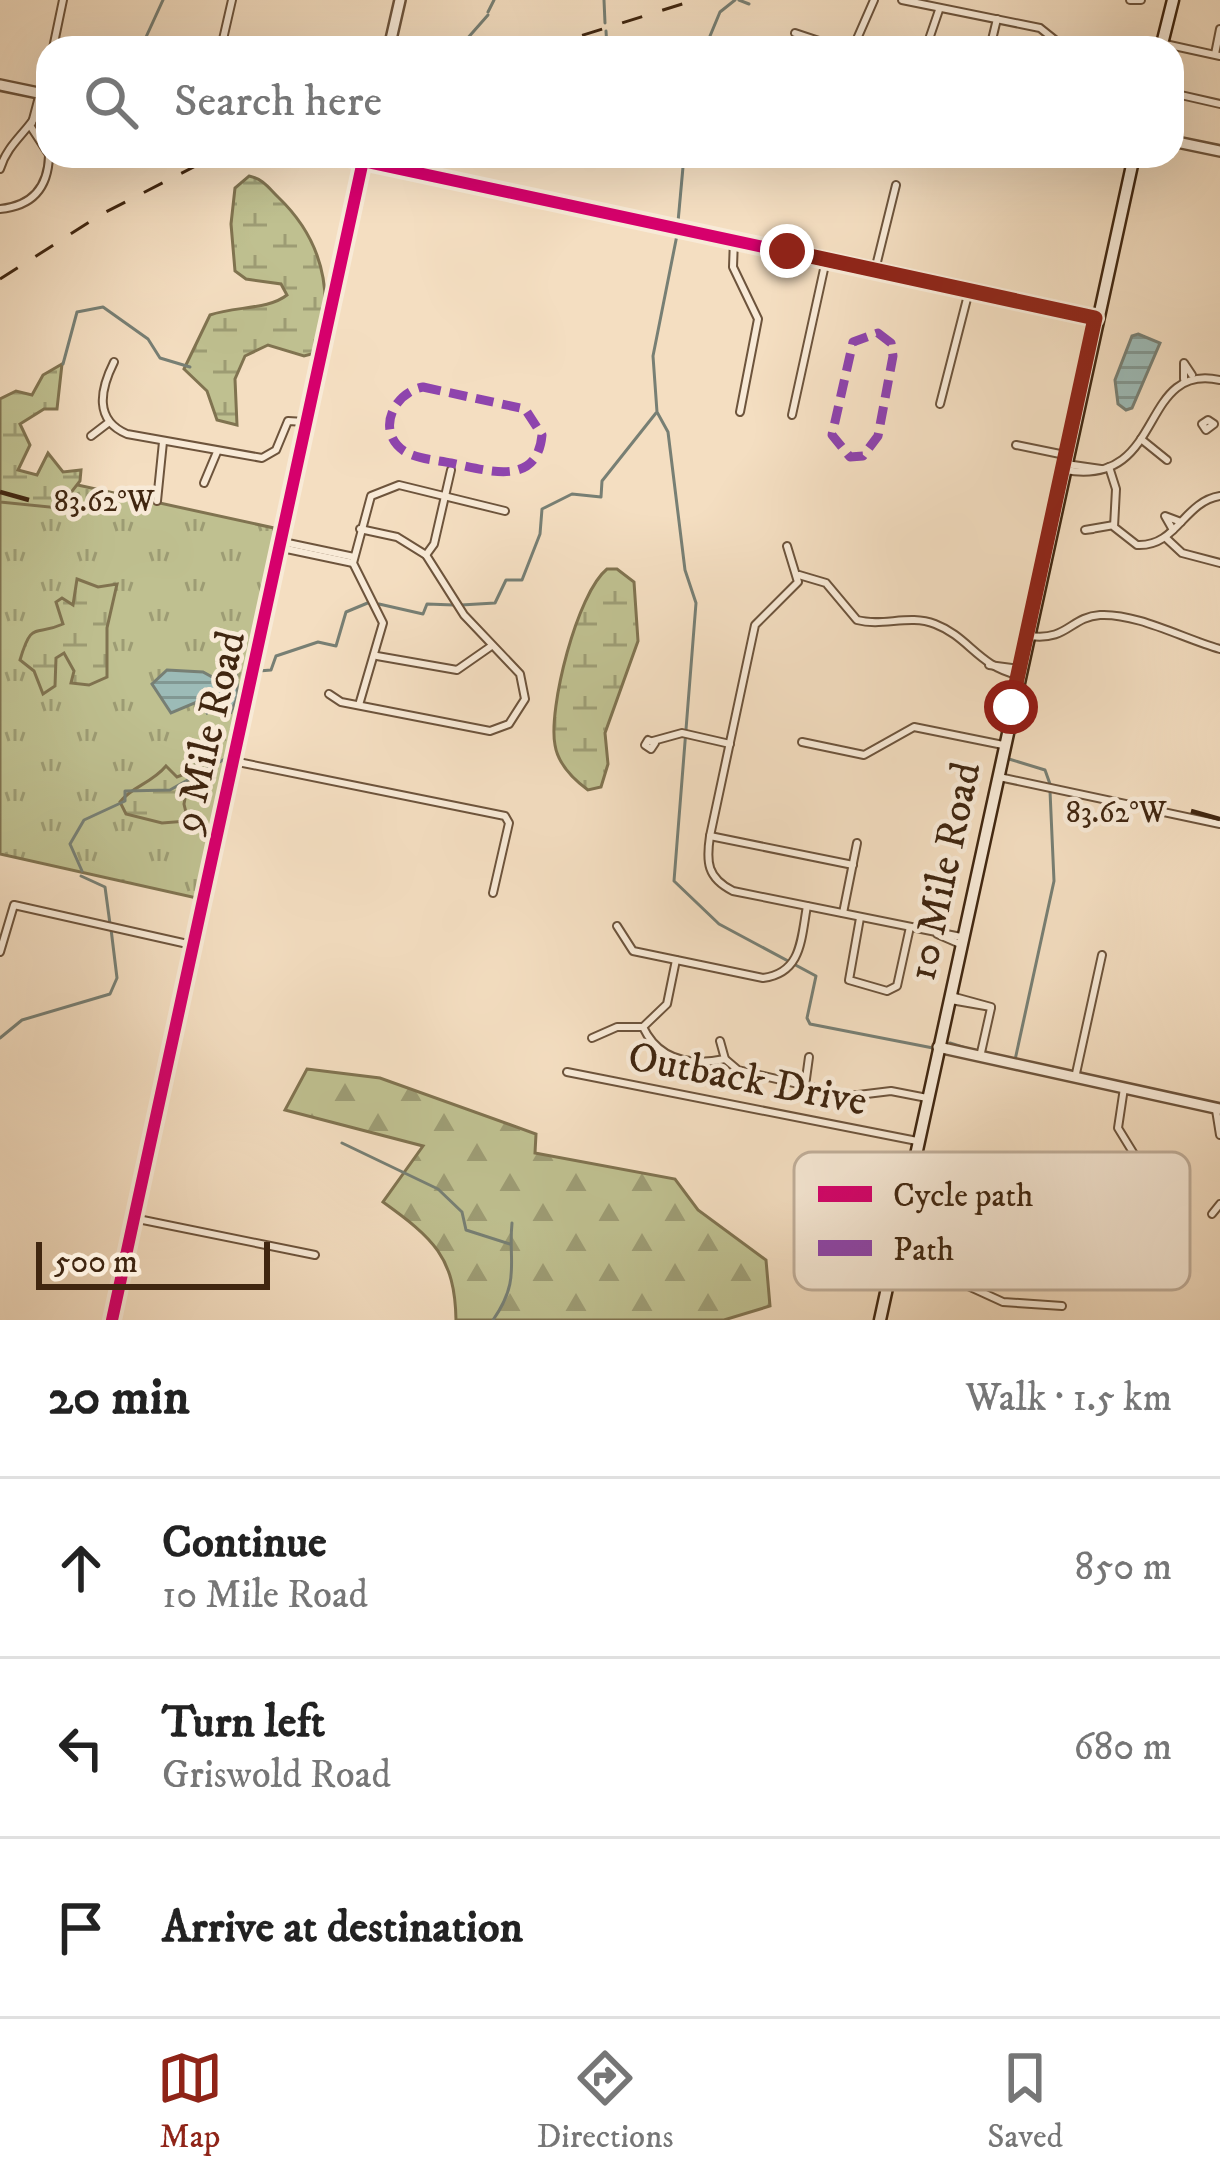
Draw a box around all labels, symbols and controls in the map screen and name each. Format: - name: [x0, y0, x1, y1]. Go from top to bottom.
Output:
- search box: [36, 36, 1184, 168]
- icon: search: [78, 69, 144, 135]
- text: Search here: [174, 74, 382, 130]
- route end: [760, 224, 814, 278]
- text: 83.62°W: [54, 484, 155, 521]
- street label: 9 Mile Road: [161, 626, 258, 839]
- route start: [984, 680, 1038, 734]
- street label: 10 Mile Road: [896, 758, 993, 986]
- text: 83.62°W: [1066, 795, 1167, 832]
- street label: Outback Drive: [623, 1031, 871, 1129]
- legend: [794, 1152, 1190, 1290]
- text: Cycle path: [893, 1176, 1033, 1217]
- text: Path: [893, 1230, 954, 1271]
- scale bar: [36, 1236, 270, 1289]
- text: 500 m: [54, 1242, 138, 1283]
- text: 20 min: [48, 1366, 190, 1430]
- text: Walk · 1.5 km: [965, 1374, 1172, 1423]
- text: Continue: [162, 1515, 327, 1571]
- icon: ahead: [48, 1535, 114, 1601]
- text: 850 m: [1074, 1543, 1172, 1592]
- text: 10 Mile Road: [162, 1571, 368, 1620]
- text: Turn left: [162, 1695, 325, 1751]
- icon: left: [48, 1715, 114, 1781]
- text: 680 m: [1074, 1723, 1172, 1772]
- text: Griswold Road: [162, 1751, 391, 1800]
- icon: arrive: [48, 1895, 114, 1961]
- text: Arrive at destination: [162, 1900, 523, 1956]
- tab: Map: [157, 2045, 223, 2158]
- tab: Directions: [537, 2045, 673, 2158]
- tab: Saved: [987, 2045, 1063, 2158]

